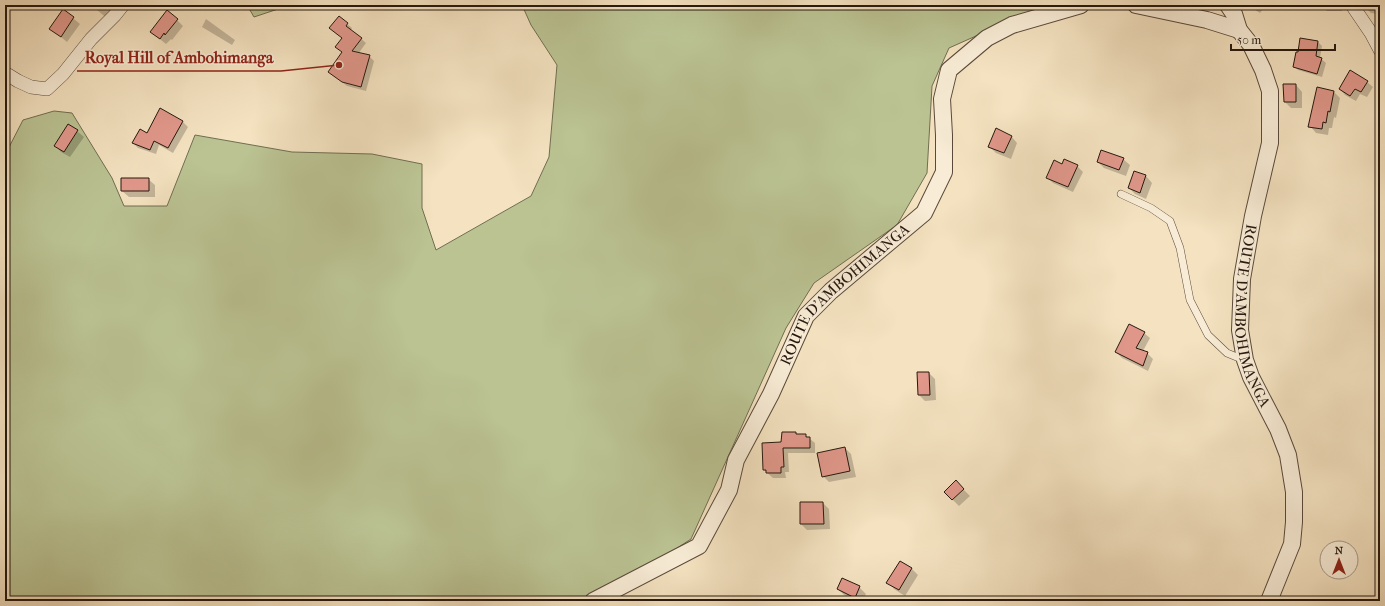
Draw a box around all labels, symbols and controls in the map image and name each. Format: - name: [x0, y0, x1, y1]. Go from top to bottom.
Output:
- scale bar: [1231, 26, 1335, 52]
- text: 50 m: [1237, 33, 1261, 47]
- callout: Royal Hill of Ambohimanga: [77, 43, 281, 71]
- text: Royal Hill of Ambohimanga: [85, 48, 274, 68]
- street label: ROUTE D'AMBOHIMANGA: [776, 220, 913, 368]
- street label: ROUTE D'AMBOHIMANGA: [1231, 223, 1274, 411]
- north arrow: [1319, 540, 1359, 580]
- text: N: [1335, 544, 1344, 557]

